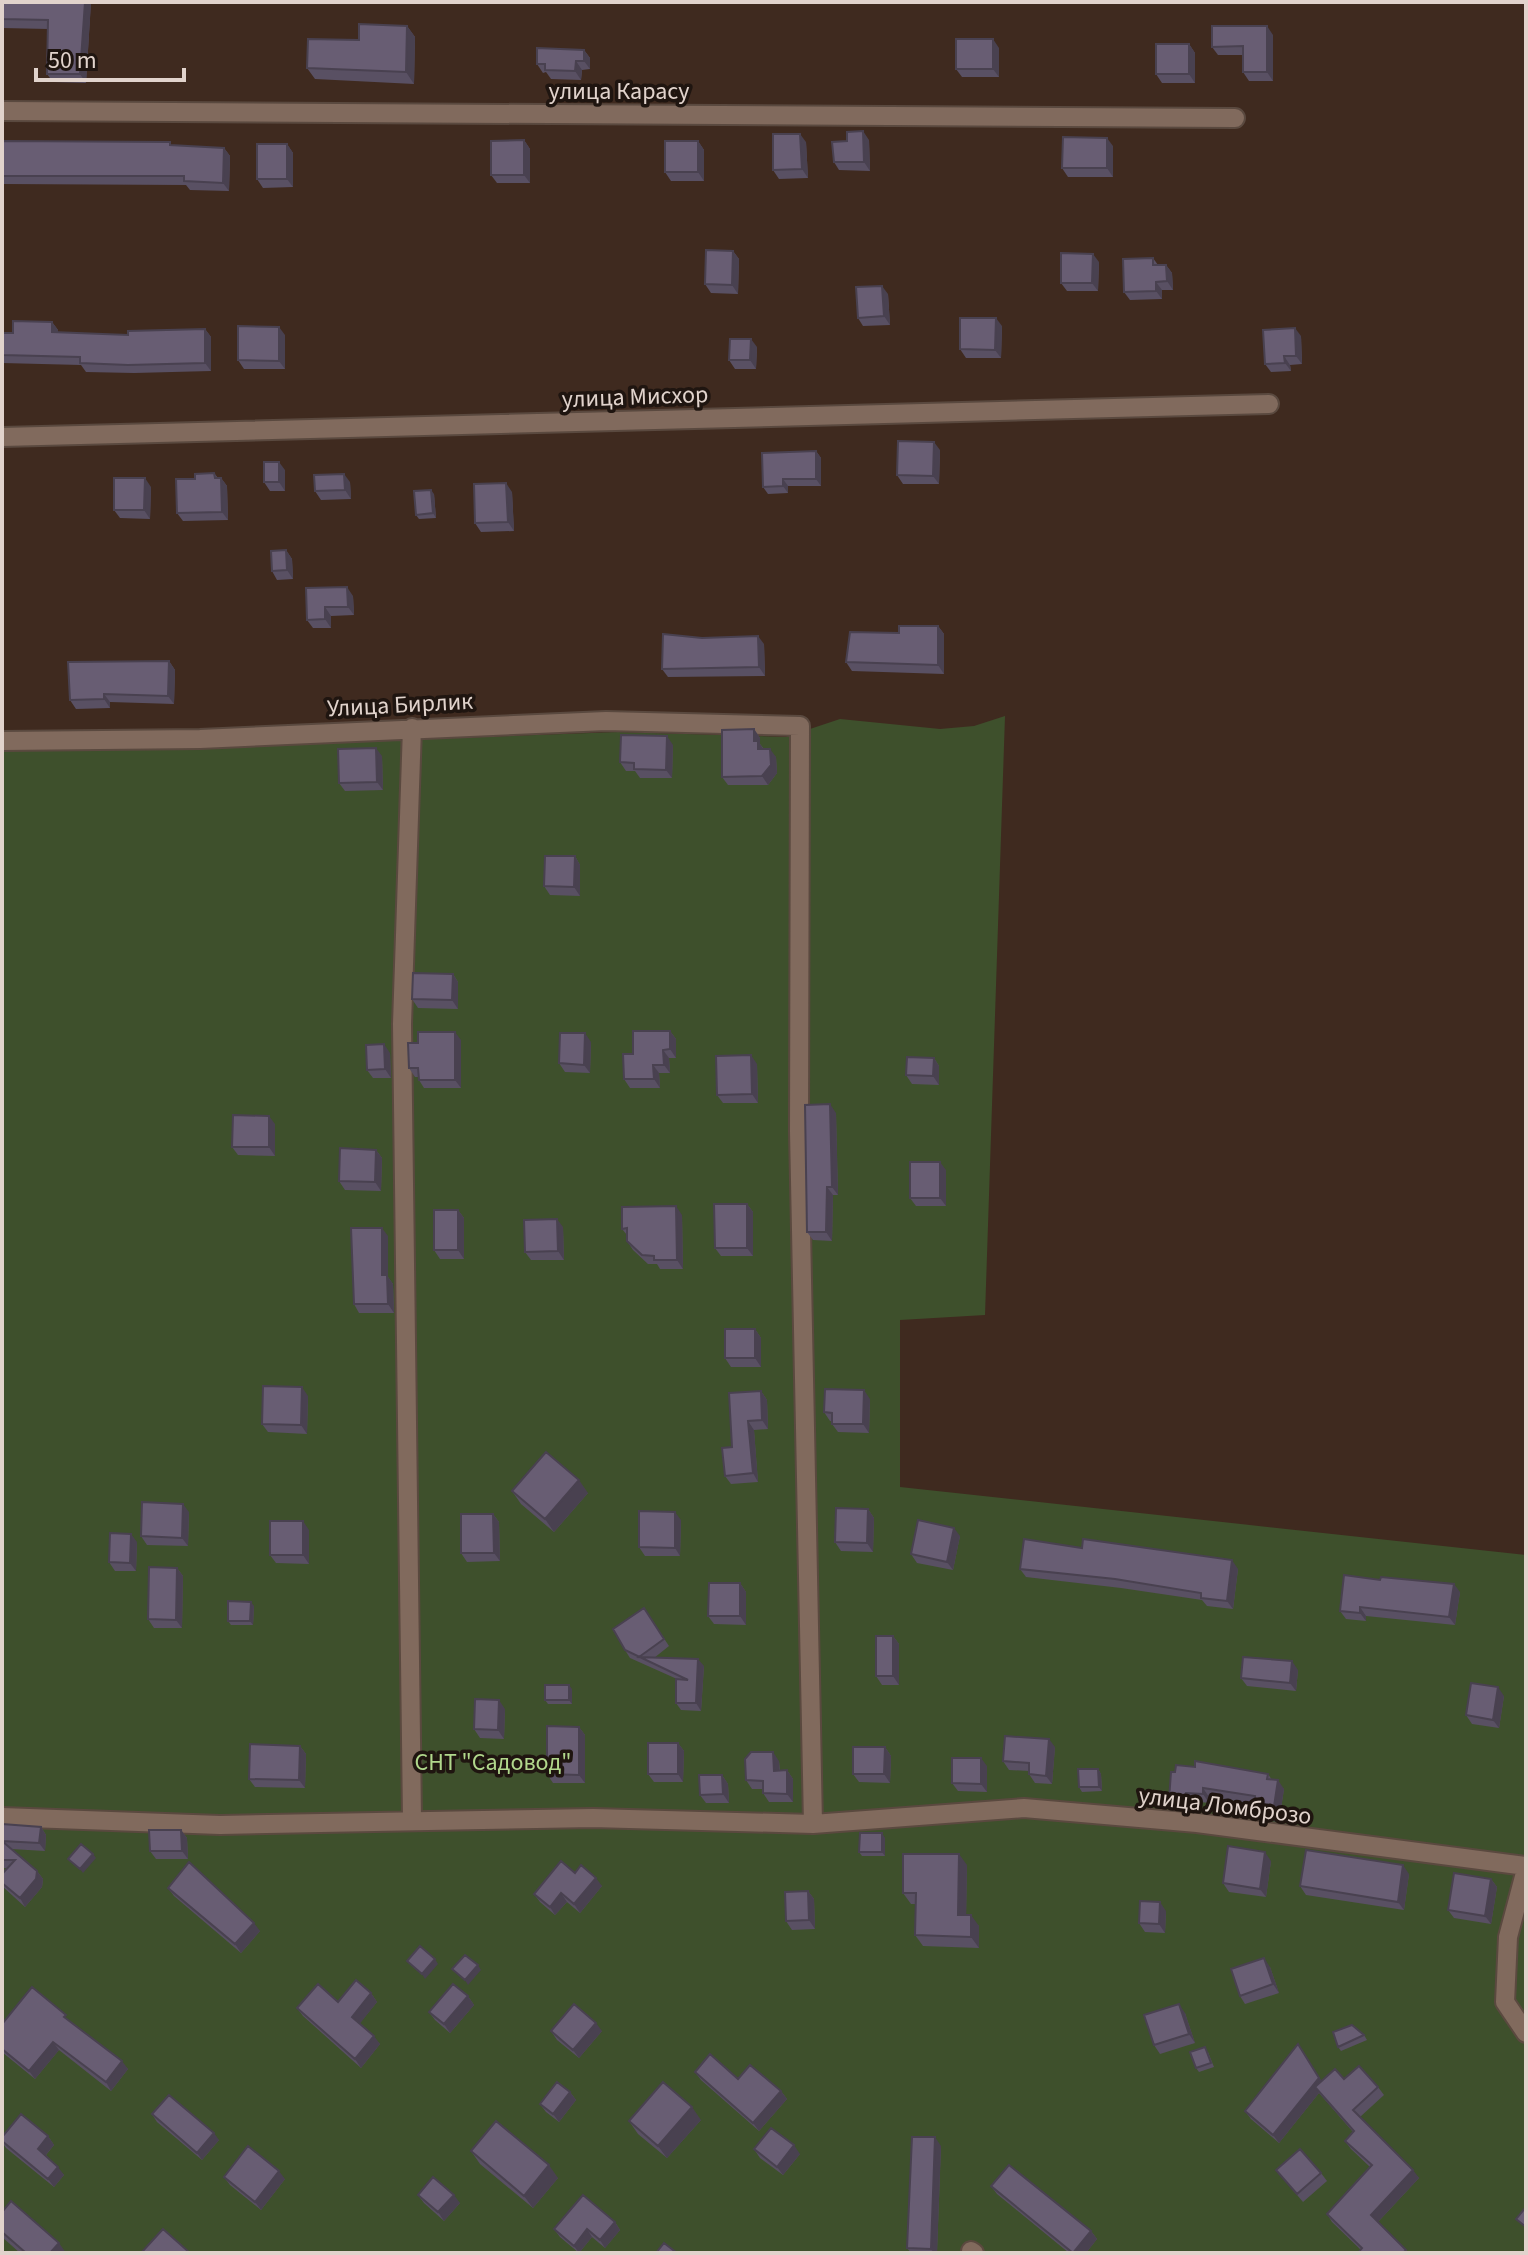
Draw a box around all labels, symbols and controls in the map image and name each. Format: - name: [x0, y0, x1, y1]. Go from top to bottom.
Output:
- scale bar: [36, 32, 184, 82]
- text: 50 m: [48, 43, 97, 78]
- street label: улица Карасу: [548, 74, 690, 109]
- street label: улица Мисхор: [561, 377, 709, 417]
- street label: Улица Бирлик: [326, 684, 474, 726]
- park label: СНТ "Садовод": [415, 1745, 571, 1780]
- street label: улица Ломброзо: [1137, 1778, 1313, 1834]

